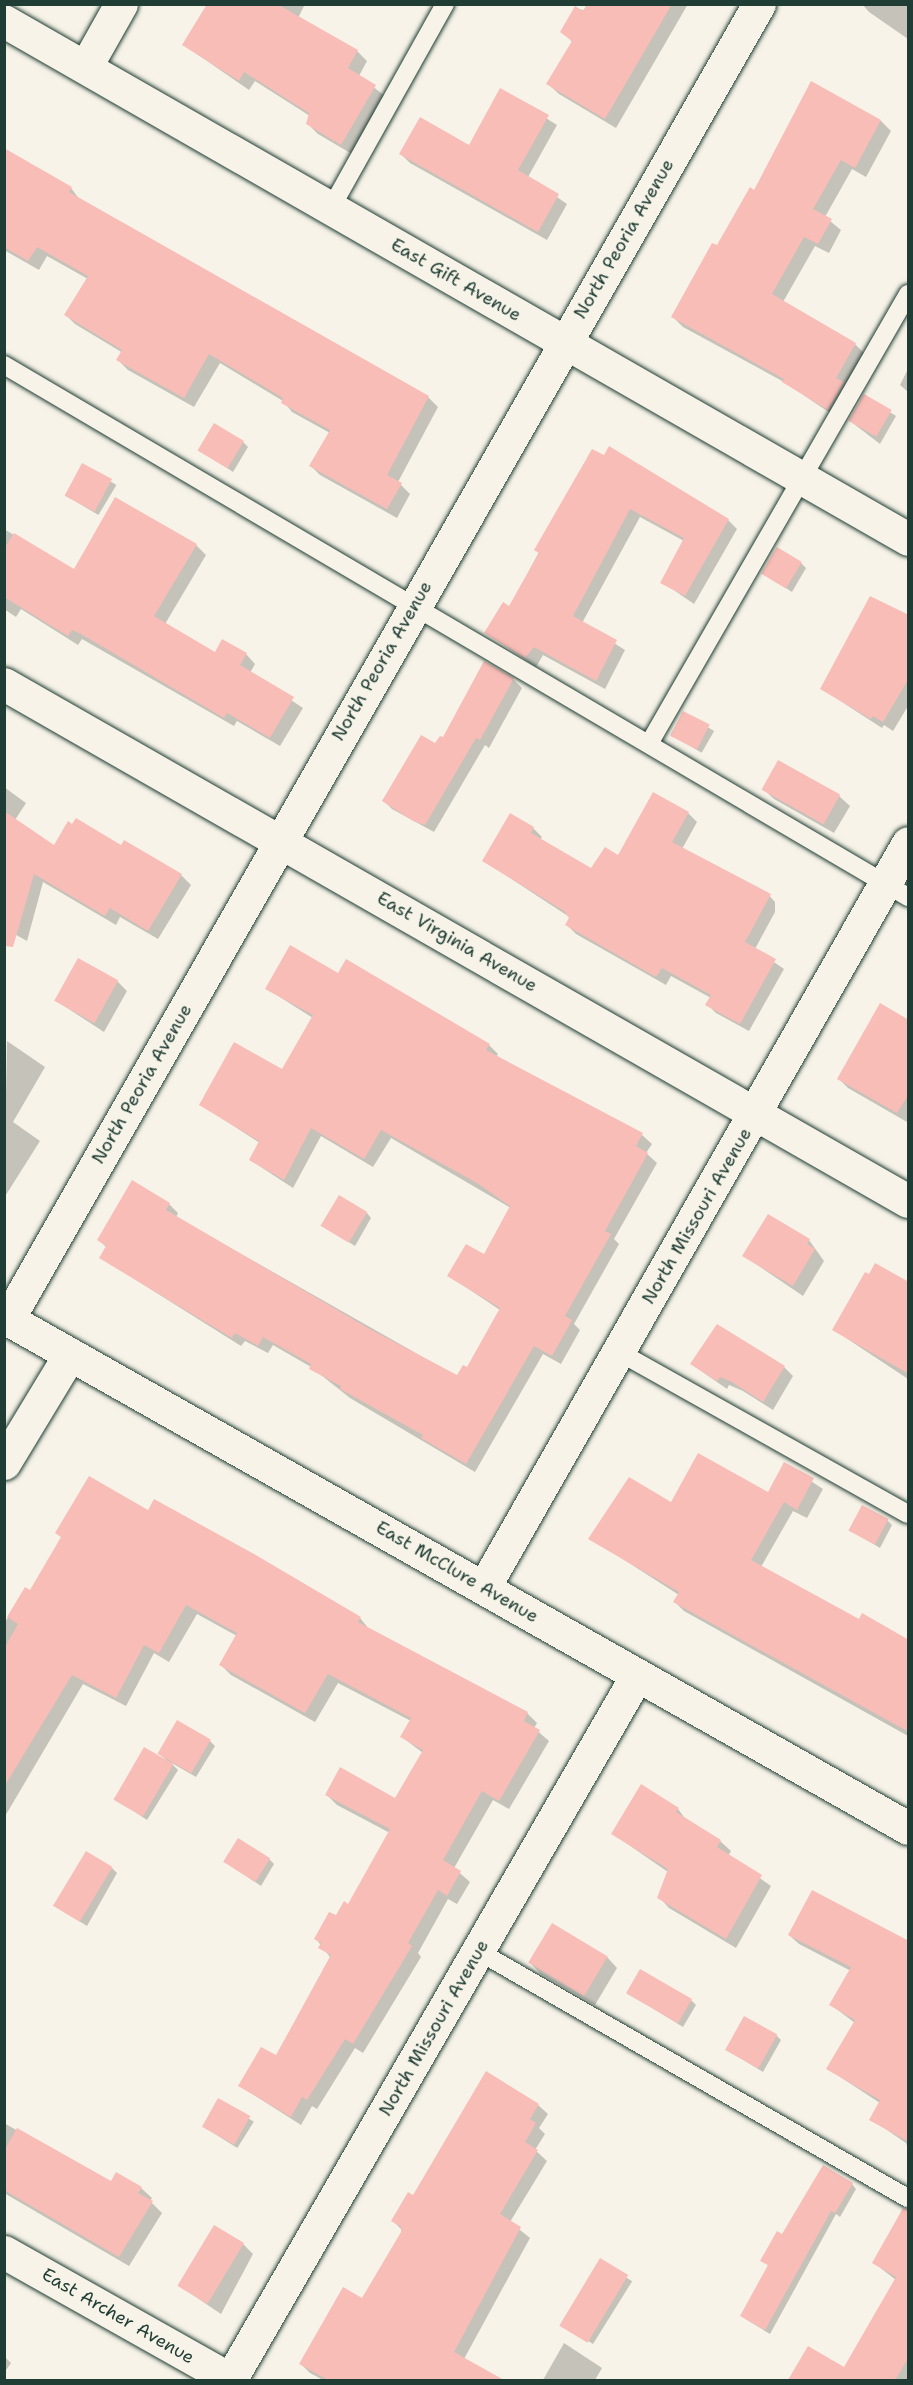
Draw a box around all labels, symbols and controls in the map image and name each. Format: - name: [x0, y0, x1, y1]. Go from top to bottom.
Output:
- street label: North Peoria Avenue: [569, 155, 679, 323]
- street label: East Gift Avenue: [387, 234, 525, 326]
- street label: North Peoria Avenue: [327, 577, 437, 745]
- street label: East Virginia Avenue: [373, 887, 541, 997]
- street label: North Peoria Avenue: [87, 1000, 197, 1168]
- street label: North Missouri Avenue: [638, 1124, 756, 1308]
- street label: East McClure Avenue: [372, 1517, 542, 1627]
- street label: North Missouri Avenue: [375, 1936, 493, 2120]
- street label: East Archer Avenue: [38, 2263, 198, 2369]

